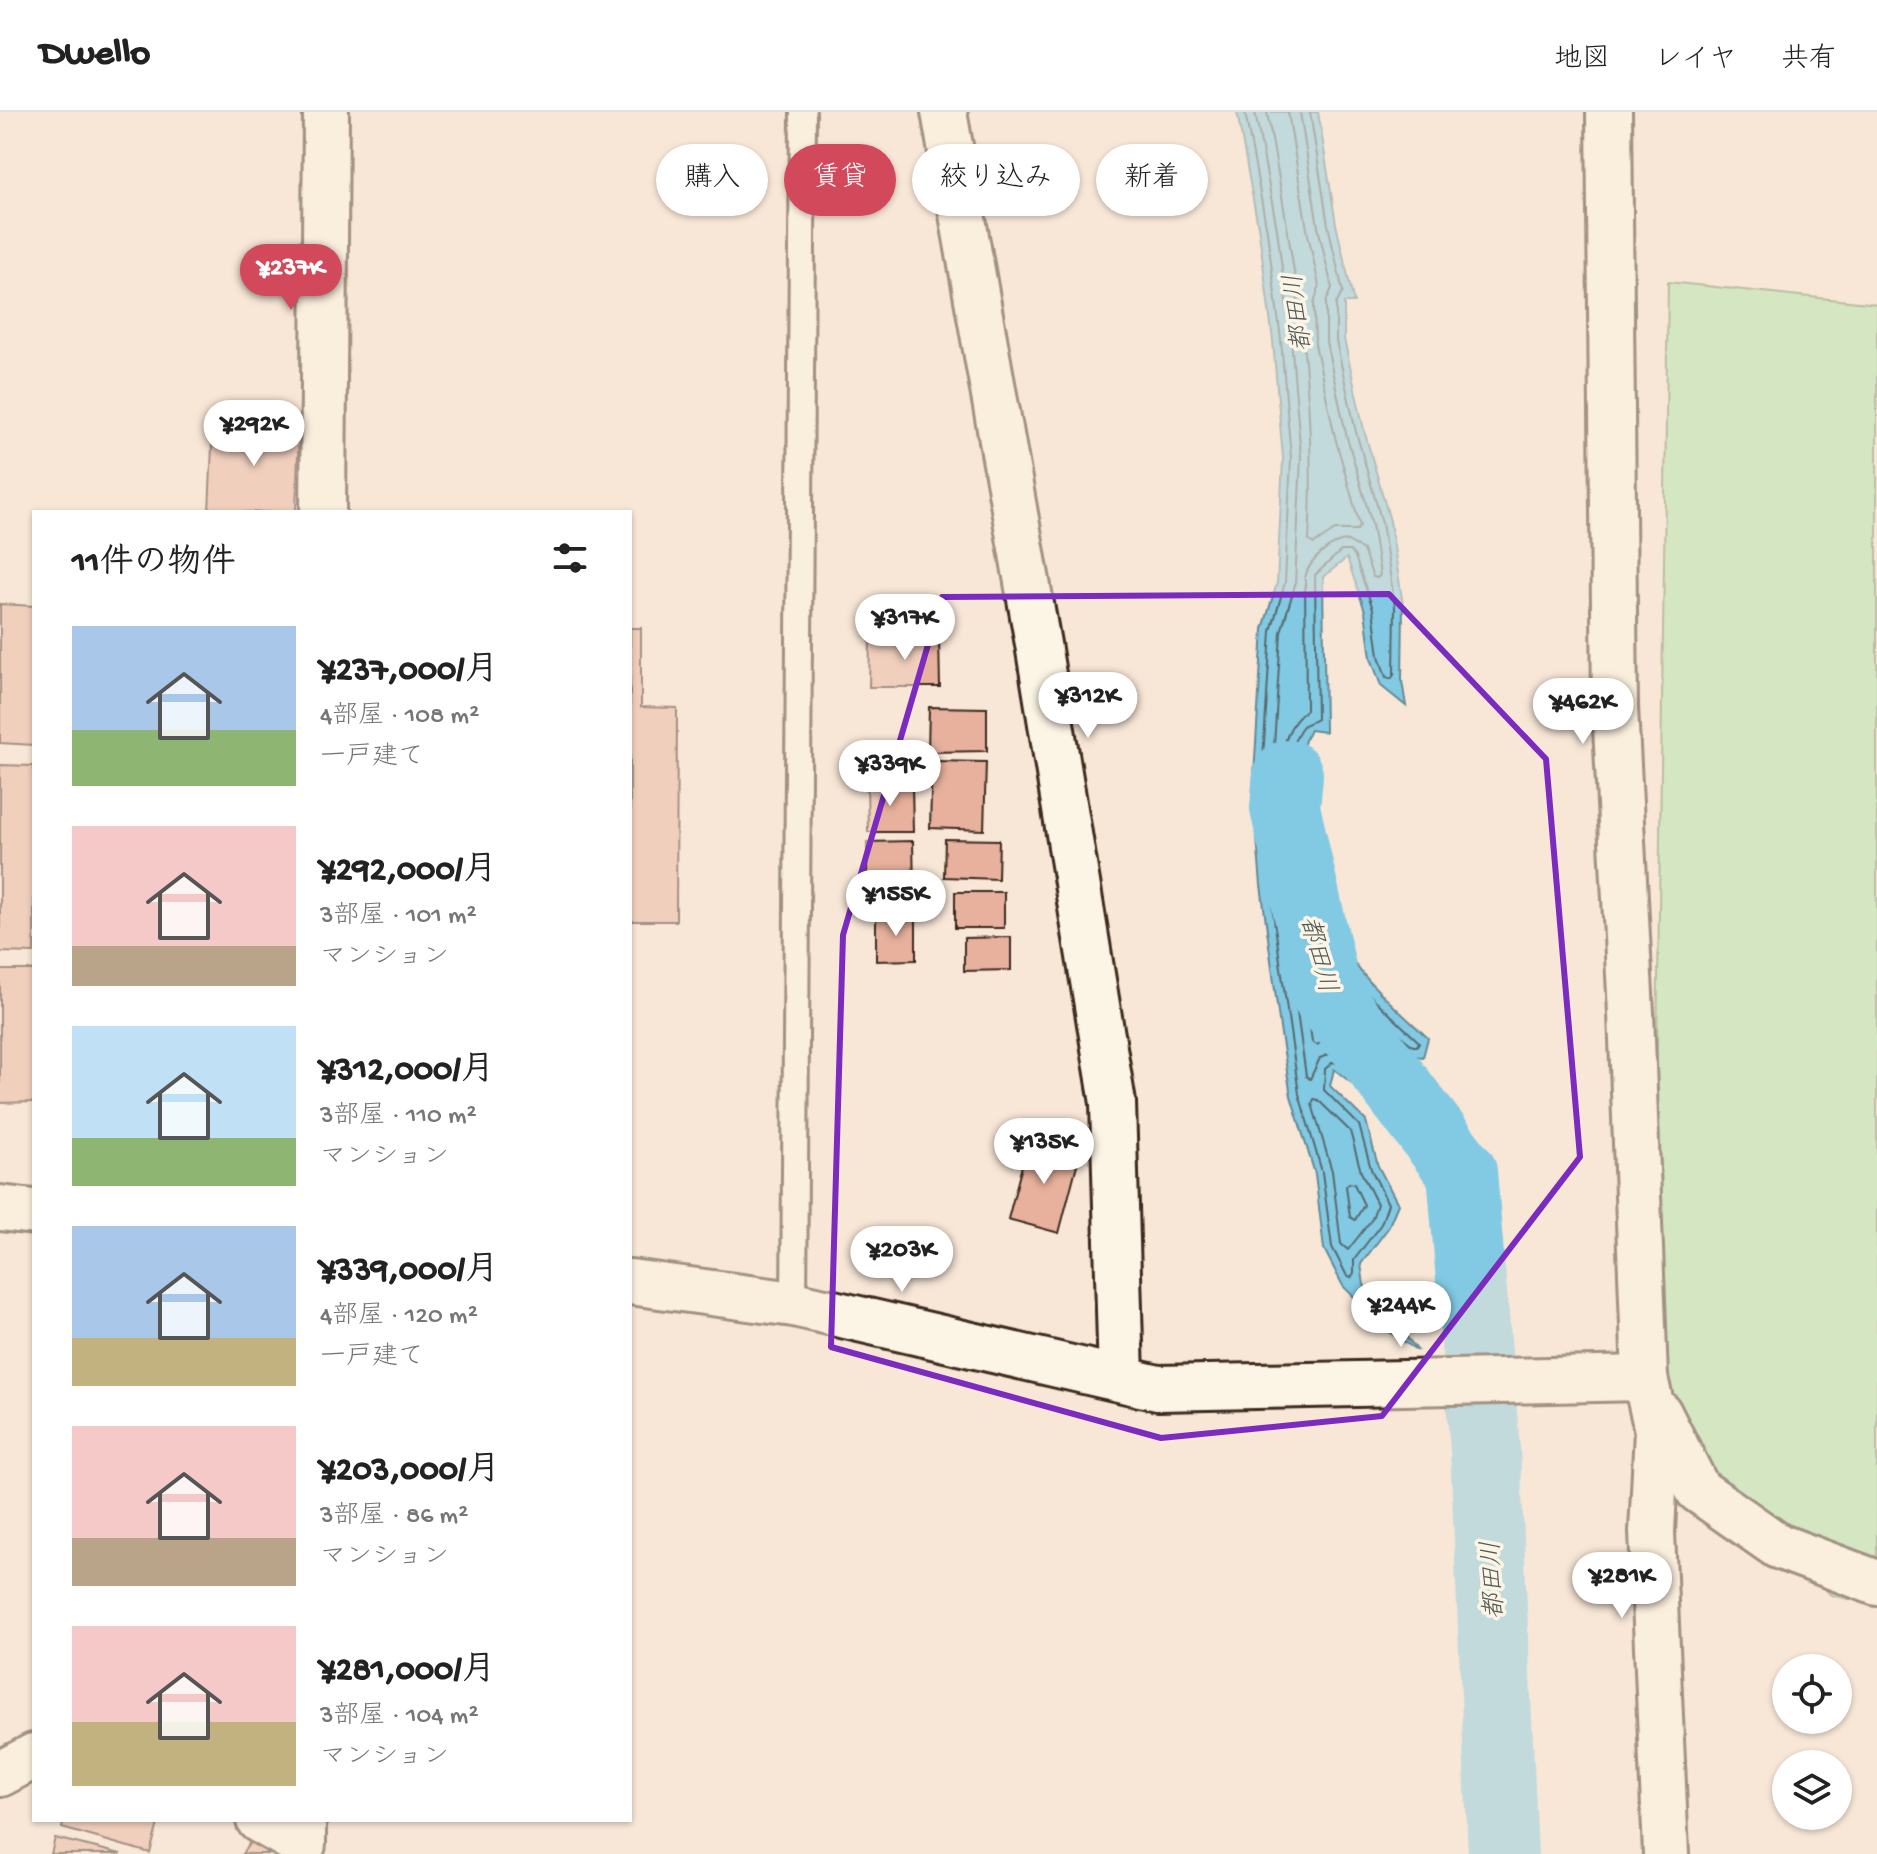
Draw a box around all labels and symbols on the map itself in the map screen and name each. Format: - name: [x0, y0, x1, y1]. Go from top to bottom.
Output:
- pin: ¥237K: [235, 244, 347, 312]
- water label: 都田川: [1279, 272, 1321, 353]
- pin: ¥292K: [198, 400, 310, 468]
- pin: ¥317K: [849, 594, 961, 662]
- pin: ¥312K: [1032, 672, 1144, 740]
- pin: ¥462K: [1527, 678, 1639, 746]
- pin: ¥339K: [834, 740, 946, 808]
- pin: ¥155K: [840, 870, 952, 938]
- water label: 都田川: [1291, 913, 1342, 997]
- pin: ¥135K: [988, 1118, 1100, 1186]
- pin: ¥203K: [846, 1226, 958, 1294]
- pin: ¥244K: [1345, 1281, 1457, 1349]
- water label: 都田川: [1477, 1540, 1513, 1620]
- pin: ¥281K: [1566, 1552, 1678, 1620]

